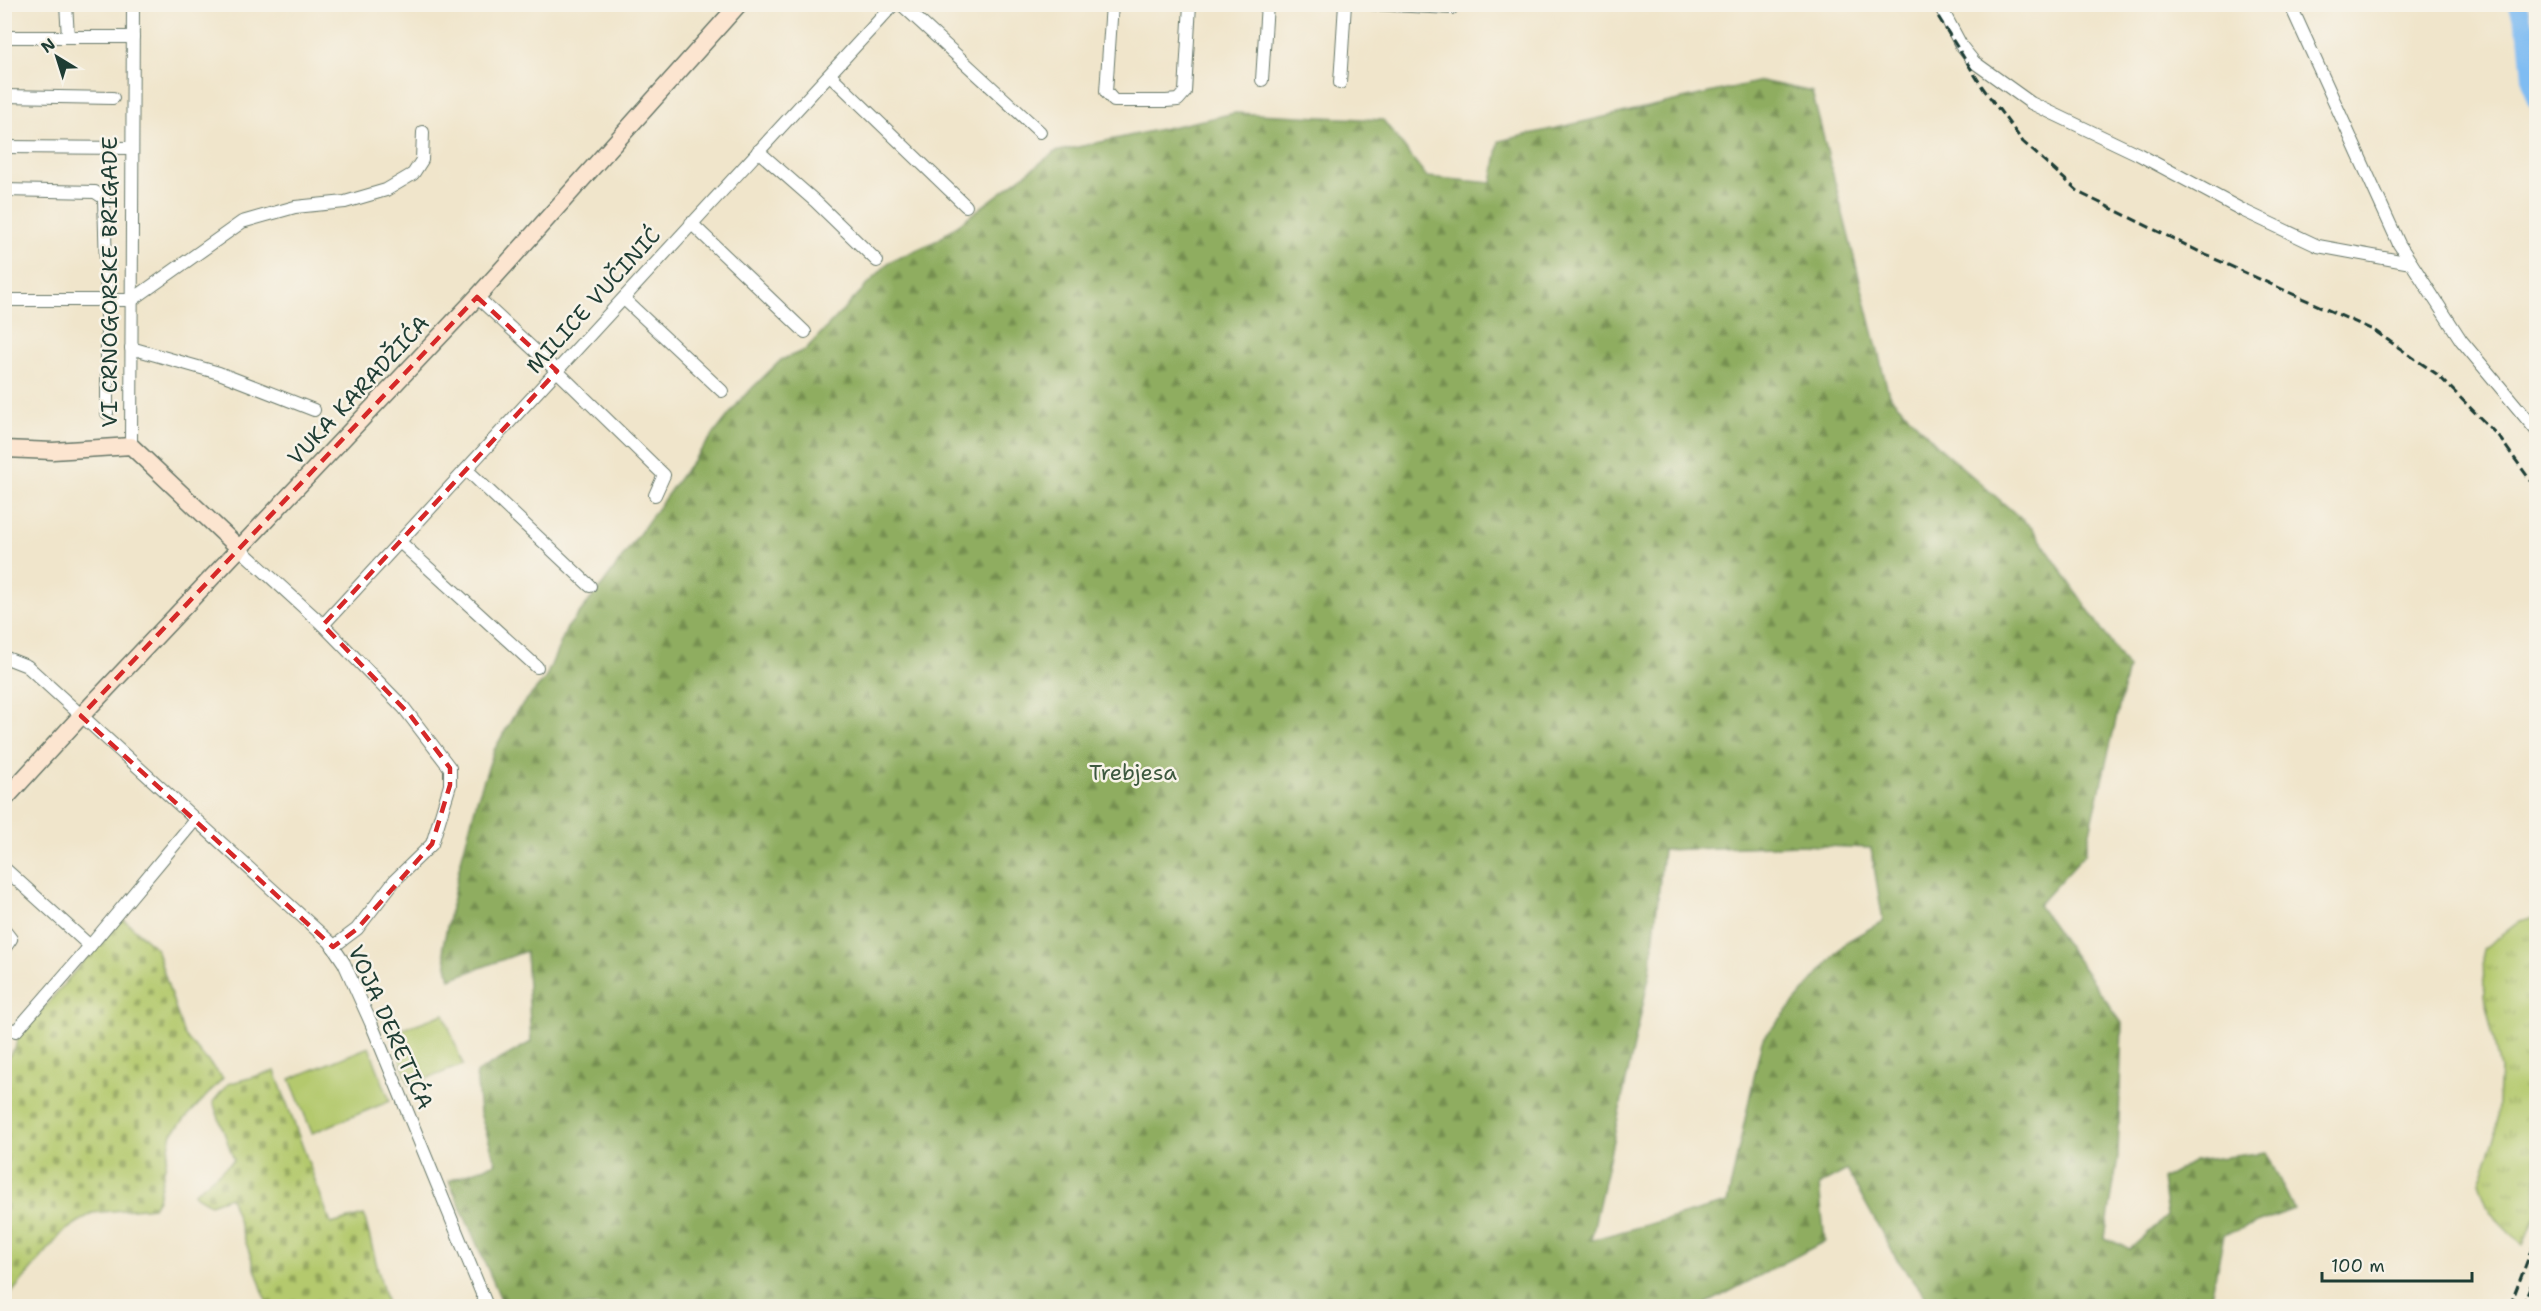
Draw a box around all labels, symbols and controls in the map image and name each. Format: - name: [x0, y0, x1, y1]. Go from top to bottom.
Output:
- north arrow: [27, 27, 87, 87]
- text: N: [37, 33, 60, 58]
- street label: VI CRNOGORSKE BRIGADE: [95, 136, 124, 428]
- street label: MILICE VUČINIĆ: [520, 221, 667, 380]
- street label: VUKA KARADŽIĆA: [281, 309, 436, 472]
- park label: Trebjesa: [1089, 758, 1177, 787]
- street label: VOJA DERETIĆA: [341, 940, 440, 1114]
- scale bar: [2322, 1245, 2472, 1283]
- text: 100 m: [2331, 1254, 2385, 1278]

